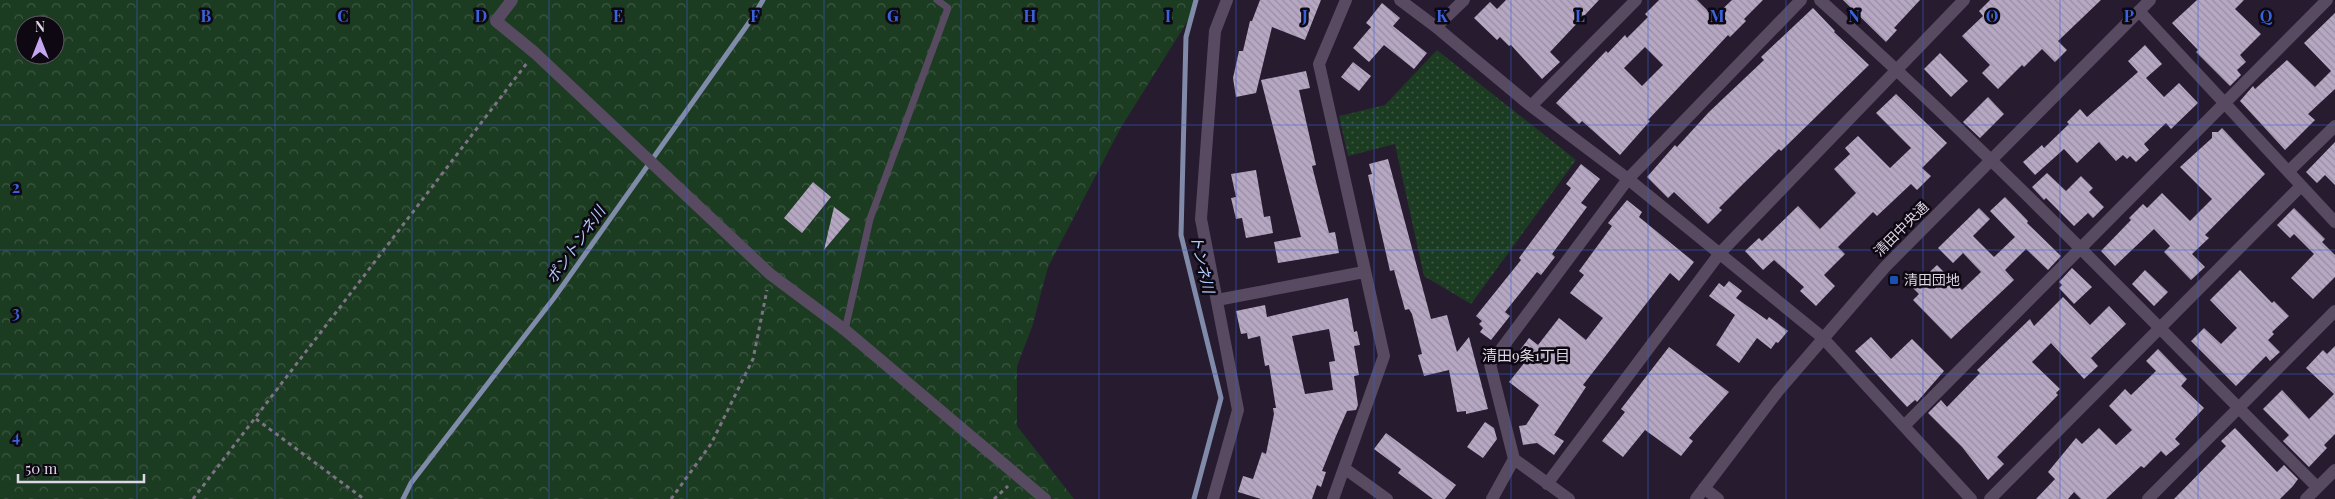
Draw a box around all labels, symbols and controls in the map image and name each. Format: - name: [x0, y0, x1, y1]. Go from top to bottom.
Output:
- text: B: [201, 5, 212, 26]
- text: C: [337, 5, 349, 26]
- text: D: [475, 5, 487, 26]
- text: E: [613, 5, 623, 26]
- text: F: [750, 5, 760, 26]
- text: G: [887, 5, 899, 26]
- text: H: [1024, 5, 1037, 26]
- text: I: [1165, 5, 1171, 26]
- text: J: [1301, 5, 1308, 26]
- text: K: [1436, 5, 1448, 26]
- text: L: [1575, 5, 1585, 26]
- text: M: [1710, 5, 1725, 26]
- text: N: [1848, 5, 1860, 26]
- text: O: [1986, 5, 1998, 26]
- text: P: [2124, 5, 2134, 26]
- text: Q: [2260, 5, 2273, 26]
- north arrow: [15, 15, 65, 65]
- text: N: [35, 17, 45, 36]
- text: 2: [12, 176, 20, 197]
- street label: 清田中央通: [1869, 197, 1932, 260]
- water label: ポントンネ川: [541, 200, 610, 287]
- water label: トンネ川: [1187, 232, 1220, 297]
- place label: 清田団地: [1904, 270, 1960, 289]
- marker: 清田団地: [1888, 274, 1900, 286]
- text: 3: [12, 301, 20, 322]
- district label: 清田9条1丁目: [1482, 345, 1570, 365]
- text: 4: [12, 425, 20, 446]
- scale bar: [18, 452, 144, 484]
- text: 50 m: [25, 458, 58, 478]

